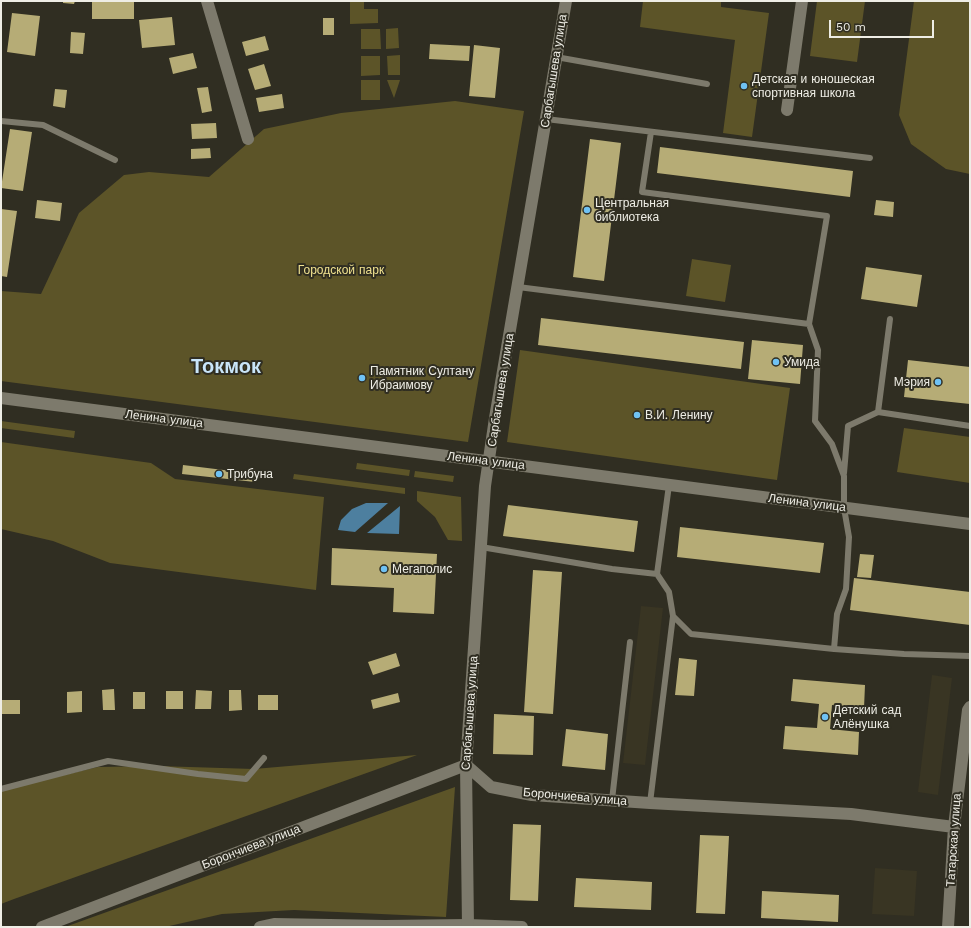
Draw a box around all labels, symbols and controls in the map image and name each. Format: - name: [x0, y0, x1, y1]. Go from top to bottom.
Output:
- scale bar: [831, 12, 936, 38]
- street label: Сарбагышева улица: [538, 13, 570, 129]
- text: 50 m: [836, 20, 866, 34]
- place label: Детская и юношеская спортивная школа: [752, 72, 875, 100]
- marker: Детская и юношеская спортивная школа: [739, 81, 749, 91]
- place label: Центральная библиотека: [595, 196, 669, 224]
- marker: Центральная библиотека: [582, 205, 592, 215]
- park label: Городской парк: [298, 263, 384, 277]
- street label: Сарбагышева улица: [485, 332, 517, 448]
- district label: Токмок: [191, 355, 261, 379]
- place label: Умида: [784, 355, 820, 369]
- marker: Умида: [771, 357, 781, 367]
- place label: Памятник Султану Ибраимову: [370, 364, 474, 392]
- marker: Памятник Султану Ибраимову: [357, 373, 367, 383]
- place label: Мэрия: [894, 375, 930, 389]
- marker: Мэрия: [933, 377, 943, 387]
- street label: Ленина улица: [124, 407, 204, 431]
- place label: В.И. Ленину: [645, 408, 713, 422]
- marker: В.И. Ленину: [632, 410, 642, 420]
- street label: Ленина улица: [446, 449, 526, 473]
- place label: Трибуна: [227, 467, 273, 481]
- marker: Трибуна: [214, 469, 224, 479]
- street label: Ленина улица: [767, 491, 847, 515]
- place label: Мегаполис: [392, 562, 452, 576]
- marker: Мегаполис: [379, 564, 389, 574]
- street label: Сарбагышева улица: [459, 655, 481, 771]
- place label: Детский сад Алёнушка: [833, 703, 901, 731]
- marker: Детский сад Алёнушка: [820, 712, 830, 722]
- street label: Борончиева улица: [522, 785, 628, 809]
- street label: Татарская улица: [944, 793, 964, 887]
- street label: Борончиева улица: [200, 822, 302, 872]

